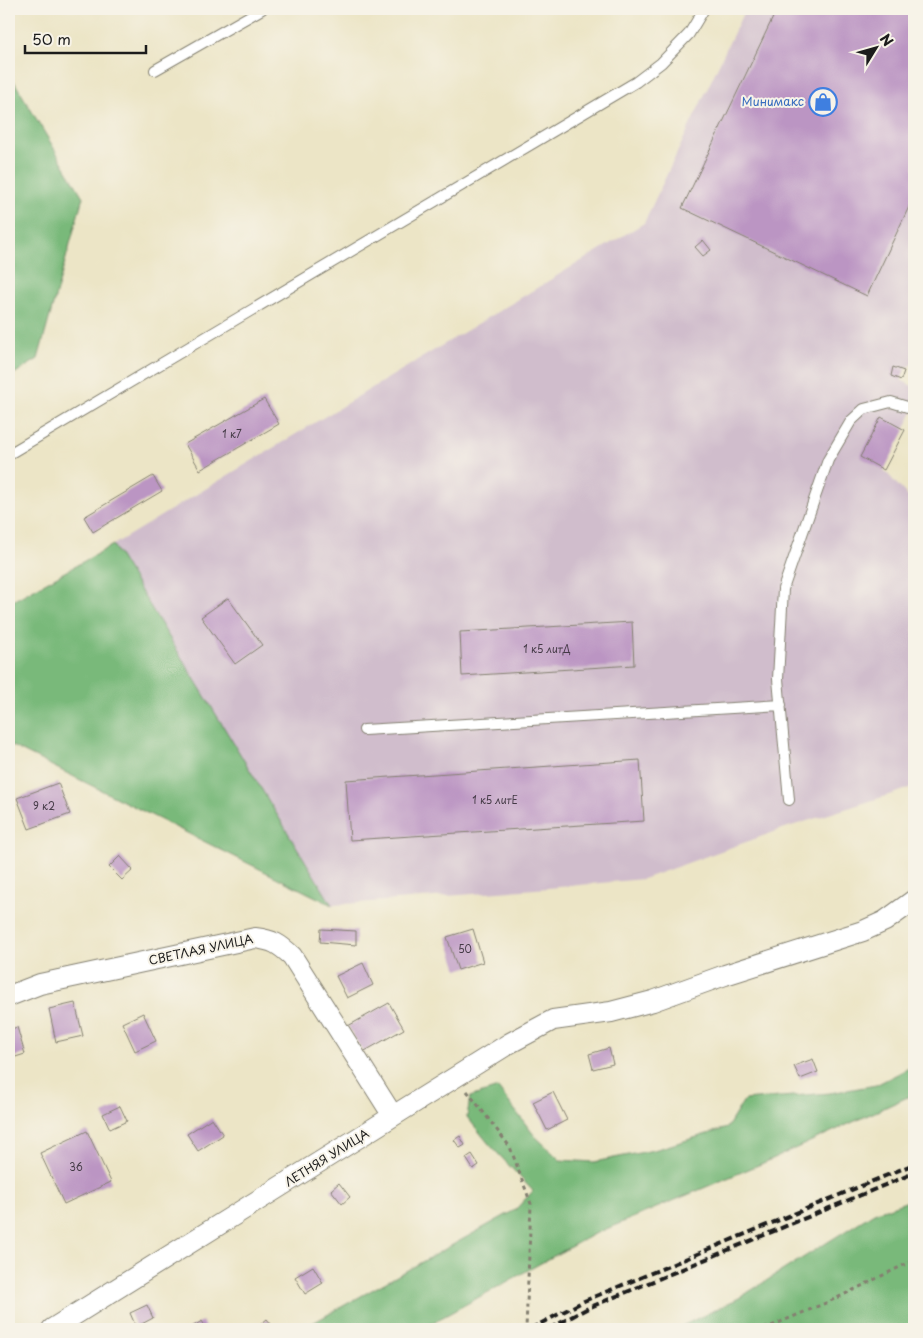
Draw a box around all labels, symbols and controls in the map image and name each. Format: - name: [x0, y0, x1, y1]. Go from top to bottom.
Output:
- scale bar: [25, 22, 146, 54]
- north arrow: [850, 22, 900, 72]
- text: 50 m: [32, 27, 71, 50]
- text: N: [875, 29, 899, 51]
- shop icon: Минимакс: [808, 87, 838, 117]
- place label: Минимакс: [741, 92, 804, 110]
- house number: 1 к7: [222, 426, 242, 441]
- house number: 1 к5 литД: [523, 641, 571, 656]
- house number: 1 к5 литЕ: [472, 792, 518, 807]
- house number: 9 к2: [33, 798, 55, 813]
- street label: СВЕТЛАЯ УЛИЦА: [147, 929, 255, 969]
- house number: 50: [458, 941, 472, 956]
- street label: ЛЕТНЯЯ УЛИЦА: [281, 1124, 372, 1190]
- house number: 36: [69, 1159, 83, 1174]

